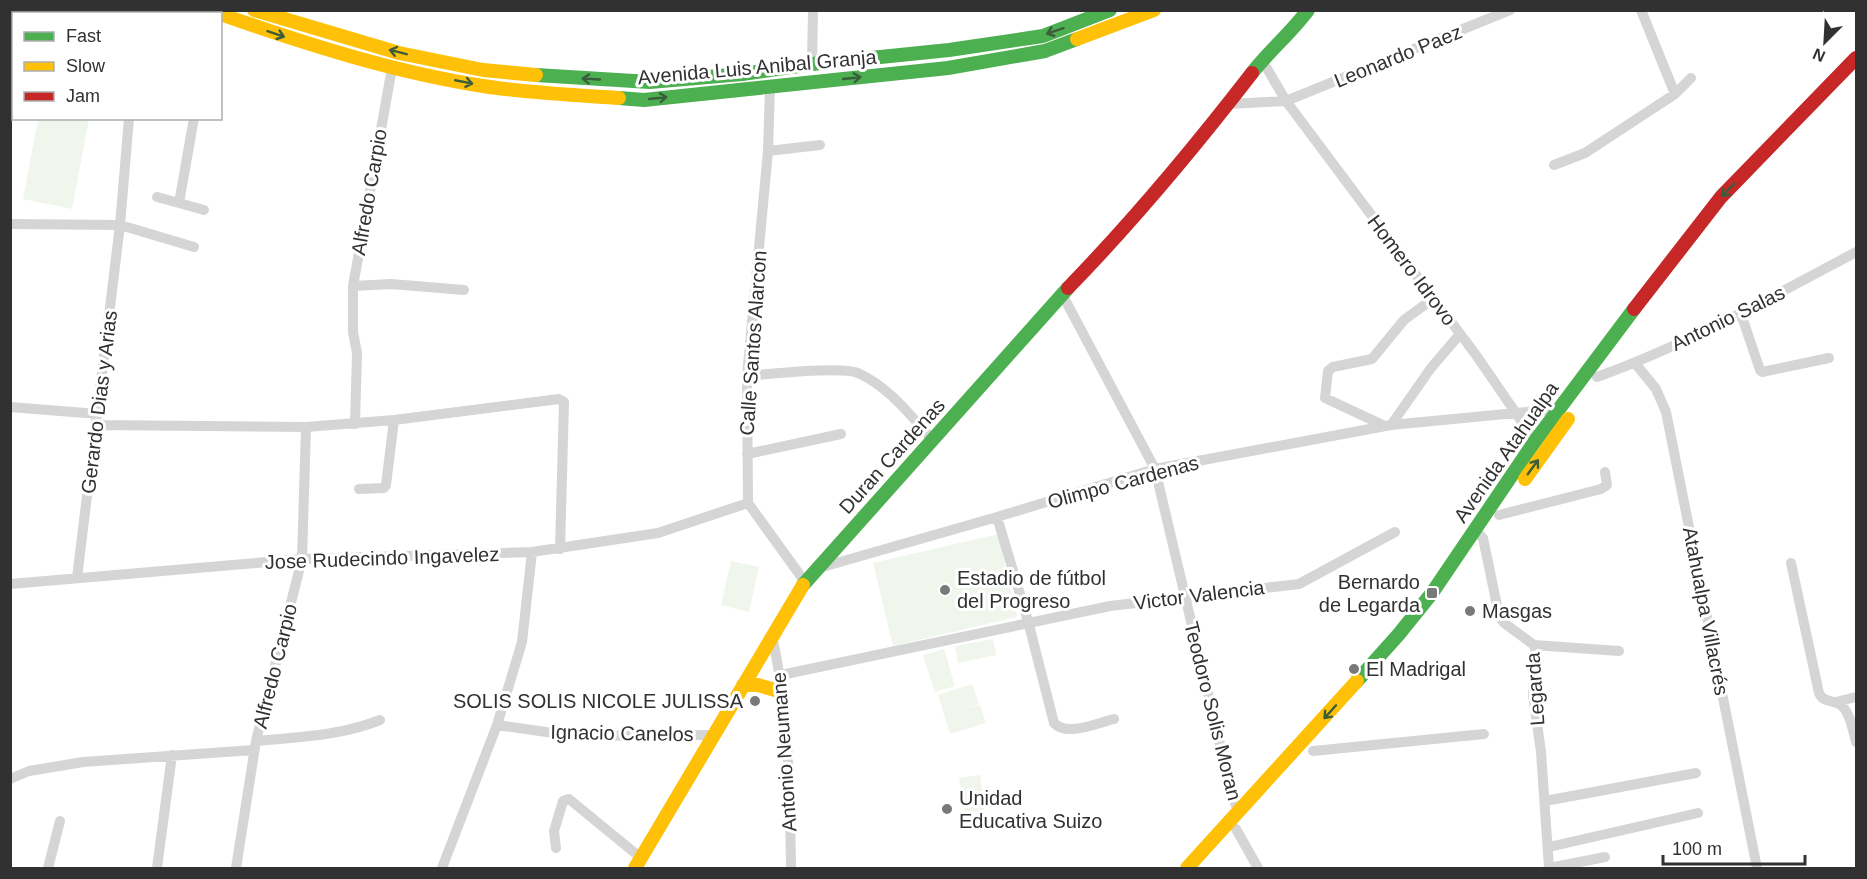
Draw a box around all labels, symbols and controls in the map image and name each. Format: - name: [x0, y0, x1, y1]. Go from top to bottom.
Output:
- legend: [12, 12, 222, 120]
- north arrow: [1795, 12, 1855, 72]
- street label: Leonardo Paez: [1331, 20, 1465, 92]
- text: Fast: [66, 26, 101, 46]
- one-way arrow: [1046, 27, 1065, 38]
- one-way arrow: [266, 29, 285, 40]
- text: N: [1810, 45, 1828, 65]
- one-way arrow: [389, 46, 408, 58]
- street label: Avenida Luis Anibal Granja: [637, 46, 878, 88]
- text: Slow: [66, 56, 106, 76]
- one-way arrow: [842, 72, 862, 83]
- one-way arrow: [581, 73, 601, 84]
- one-way arrow: [454, 77, 474, 88]
- text: Jam: [66, 86, 100, 106]
- one-way arrow: [648, 93, 668, 104]
- street label: Alfredo Carpio: [347, 127, 391, 257]
- one-way arrow: [1720, 183, 1735, 198]
- street label: Homero Idrovo: [1363, 211, 1461, 329]
- street label: Calle Santos Alarcon: [736, 250, 770, 436]
- street label: Antonio Salas: [1668, 281, 1788, 355]
- street label: Gerardo Dias y Arias: [77, 309, 121, 495]
- street label: Avenida Atahualpa: [1449, 377, 1563, 526]
- street label: Duran Cardenas: [835, 394, 949, 518]
- street label: Olimpo Cardenas: [1045, 451, 1201, 513]
- one-way arrow: [1527, 460, 1540, 476]
- street label: Atahualpa Villacrés: [1679, 525, 1733, 697]
- street label: Jose Rudecindo Ingavelez: [264, 543, 500, 573]
- place label: Estadio de fútbol del Progreso: [957, 567, 1106, 612]
- place label: Bernardo de Legarda: [1319, 571, 1421, 616]
- street label: Victor Valencia: [1132, 576, 1266, 614]
- marker: Estadio de fútbol del Progreso: [938, 583, 952, 597]
- marker: Bernardo de Legarda: [1425, 586, 1439, 600]
- place label: Masgas: [1482, 600, 1552, 622]
- street label: Alfredo Carpio: [249, 601, 301, 731]
- marker: Masgas: [1463, 604, 1477, 618]
- street label: Teodoro Solis Moran: [1180, 619, 1246, 803]
- street label: Legarda: [1521, 651, 1549, 726]
- place label: El Madrigal: [1366, 658, 1466, 680]
- marker: El Madrigal: [1347, 662, 1361, 676]
- street label: Antonio Neumane: [767, 671, 801, 833]
- place label: SOLIS SOLIS NICOLE JULISSA: [453, 690, 744, 712]
- marker: SOLIS SOLIS NICOLE JULISSA: [748, 694, 762, 708]
- one-way arrow: [1323, 704, 1337, 719]
- street label: Ignacio Canelos: [550, 721, 694, 745]
- place label: Unidad Educativa Suizo: [959, 787, 1102, 832]
- marker: Unidad Educativa Suizo: [940, 802, 954, 816]
- scale bar: [1663, 828, 1806, 866]
- text: 100 m: [1672, 839, 1722, 859]

